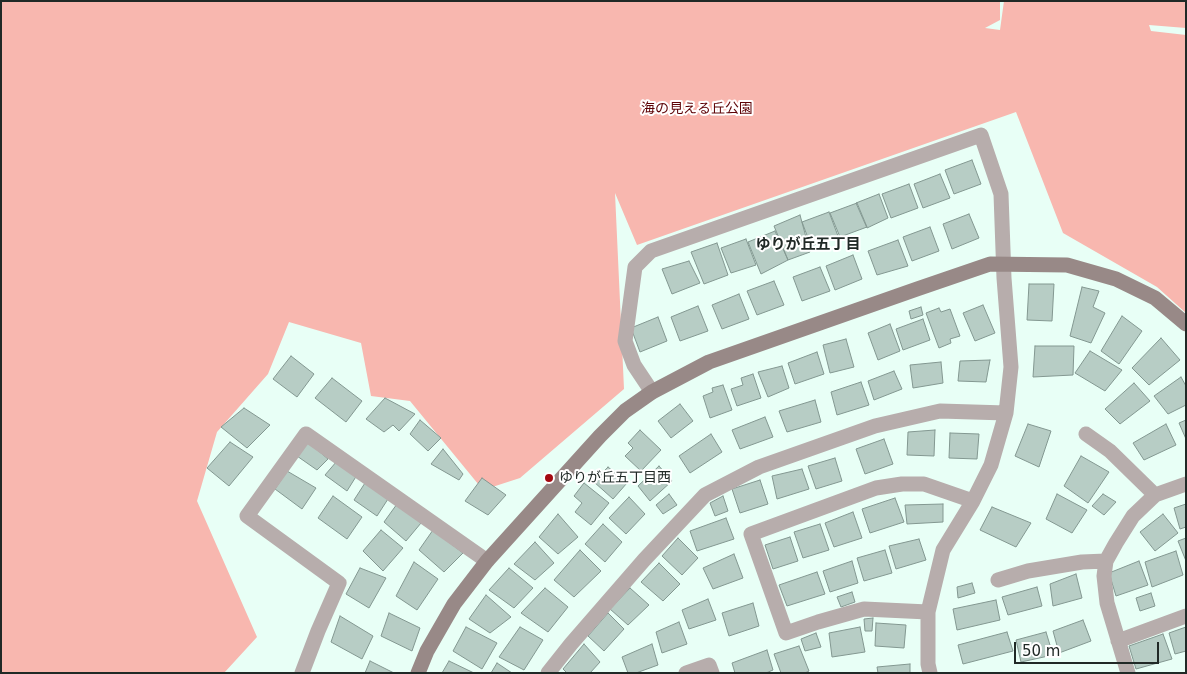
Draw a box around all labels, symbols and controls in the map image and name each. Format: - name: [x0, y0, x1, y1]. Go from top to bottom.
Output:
- park label: 海の見える丘公園: [641, 101, 753, 117]
- district label: ゆりが丘五丁目: [756, 236, 860, 254]
- place label: ゆりが丘五丁目西: [559, 470, 671, 486]
- marker: ゆりが丘五丁目西: [543, 472, 555, 484]
- scale bar: [1017, 632, 1162, 664]
- text: 50 m: [1022, 642, 1060, 660]

